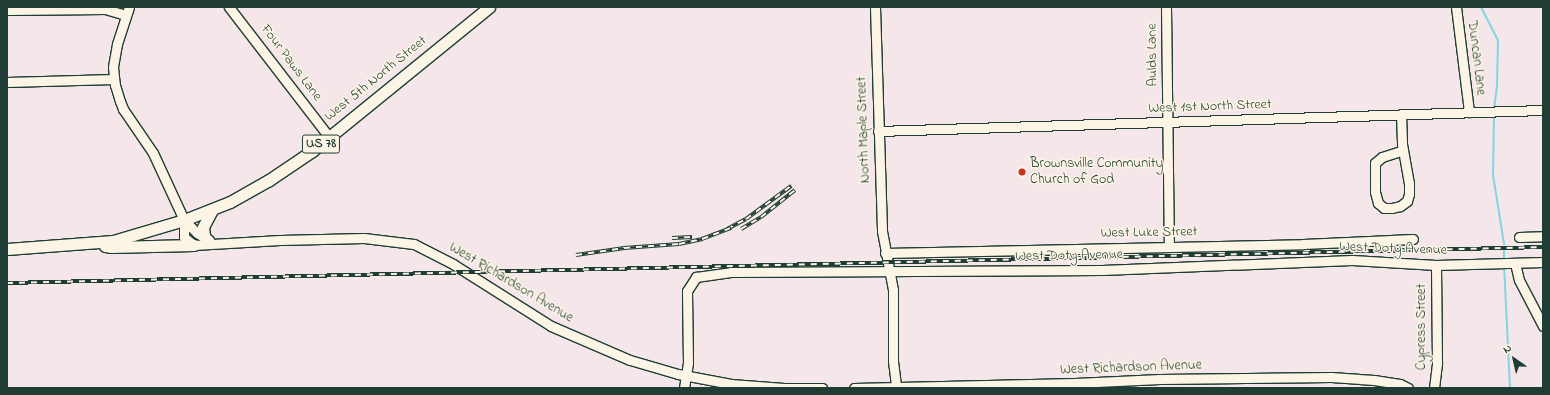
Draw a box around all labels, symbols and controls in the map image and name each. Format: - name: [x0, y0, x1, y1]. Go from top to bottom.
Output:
- street label: Duncan Lane: [1463, 20, 1489, 96]
- street label: Four Paws Lane: [257, 21, 325, 105]
- street label: Aulds Lane: [1144, 23, 1162, 87]
- street label: West 5th North Street: [322, 33, 430, 125]
- street label: North Maple Street: [854, 76, 874, 184]
- street label: West 1st North Street: [1148, 96, 1272, 118]
- road number: US 78: [301, 133, 341, 155]
- place label: Brownsville Community Church of God: [1030, 156, 1163, 188]
- marker: Brownsville Community Church of God: [1017, 167, 1027, 177]
- street label: West Luke Street: [1100, 224, 1198, 242]
- street label: West Richardson Avenue: [446, 239, 576, 327]
- street label: West Doty Avenue: [1339, 239, 1447, 259]
- street label: West Doty Avenue: [1015, 247, 1123, 265]
- street label: Cypress Street: [1414, 284, 1430, 370]
- north arrow: [1494, 339, 1534, 379]
- text: N: [1500, 340, 1515, 358]
- street label: West Richardson Avenue: [1060, 357, 1202, 379]

